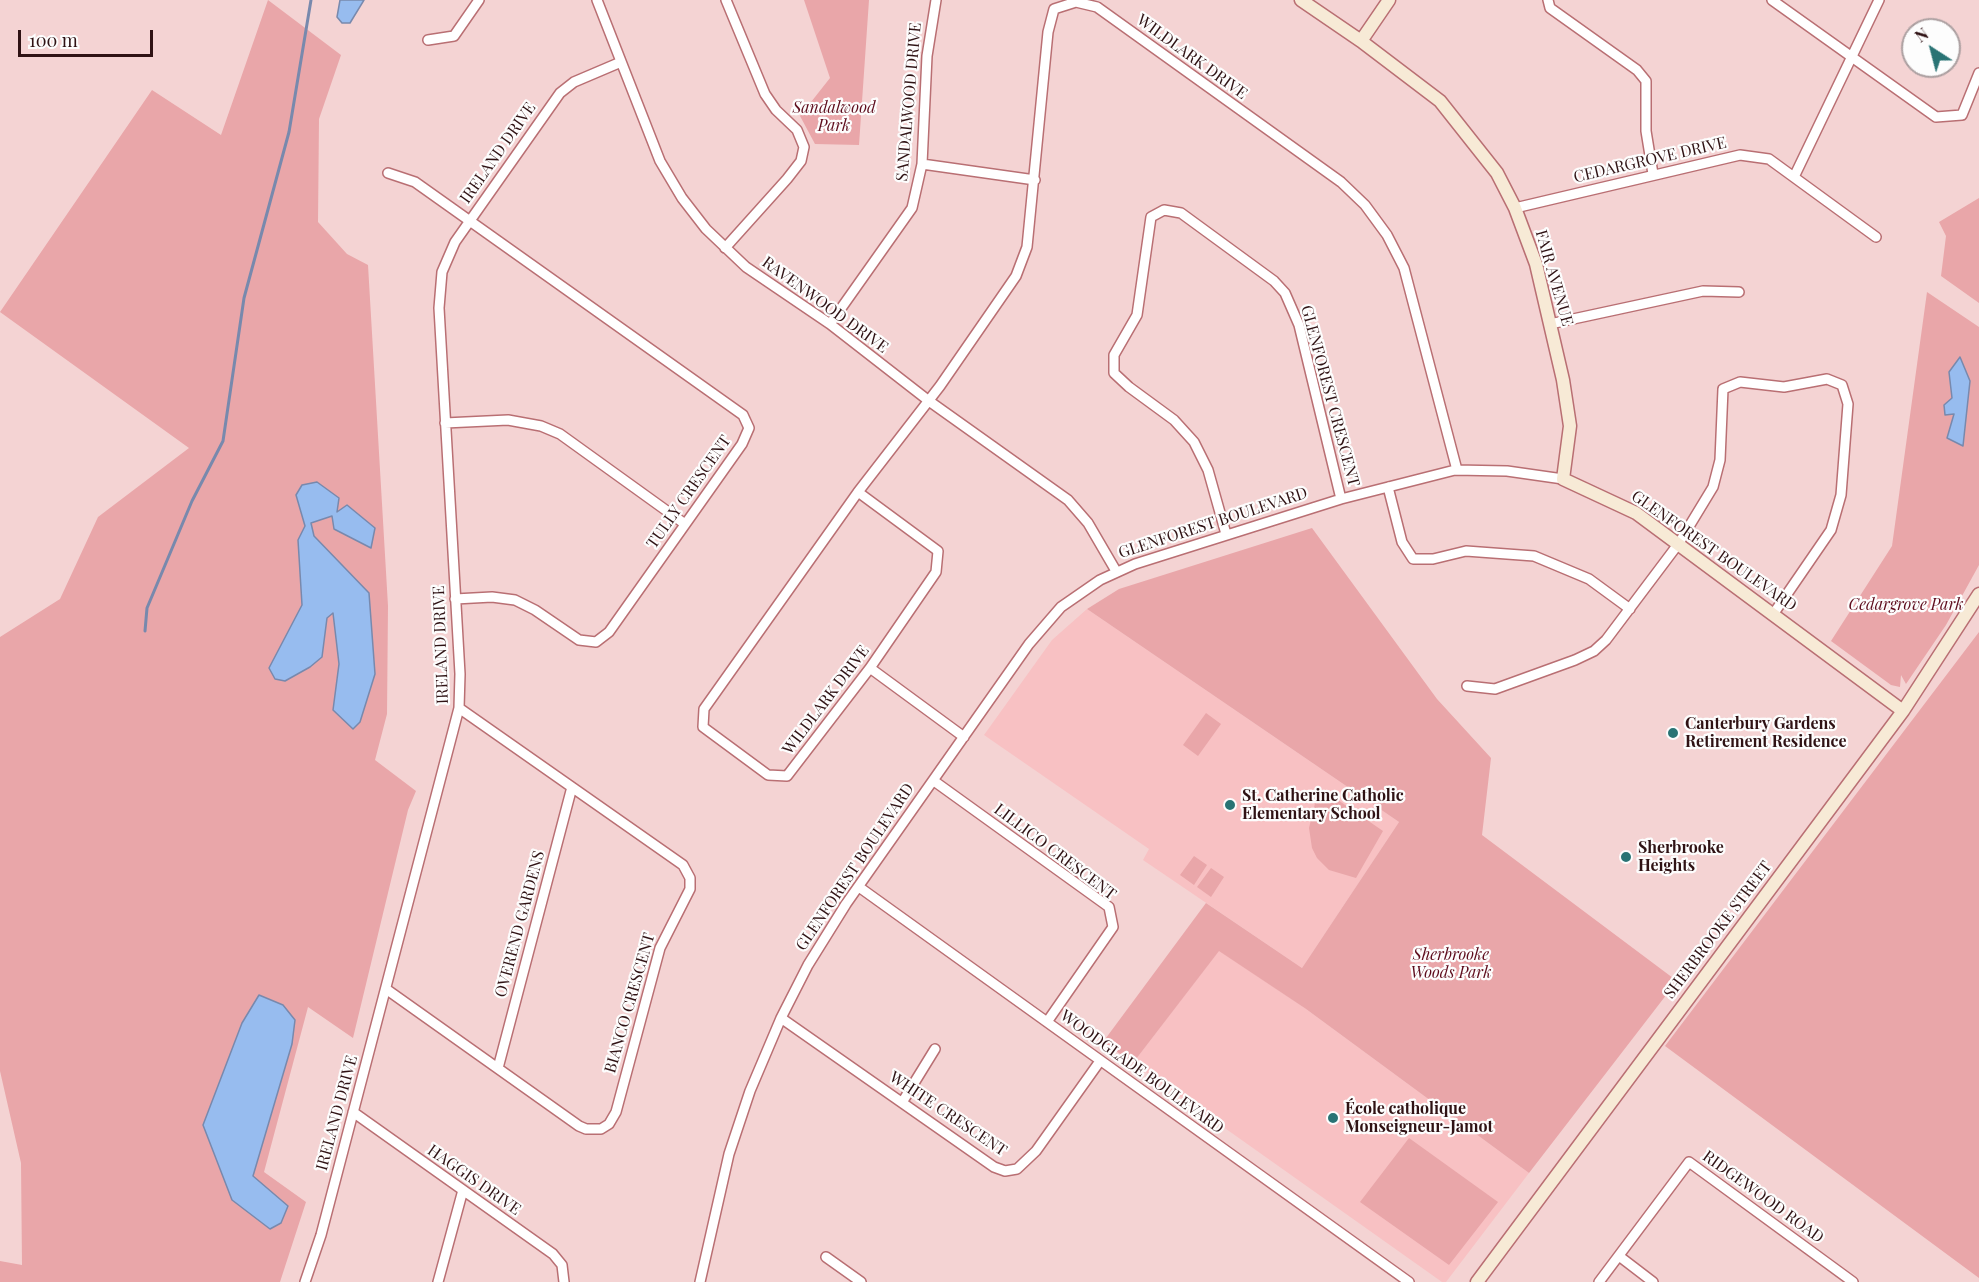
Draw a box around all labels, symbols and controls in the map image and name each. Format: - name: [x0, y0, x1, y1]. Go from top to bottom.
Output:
- street label: WILDLARK DRIVE: [1133, 11, 1251, 103]
- scale bar: [21, 18, 156, 56]
- north arrow: [1901, 18, 1961, 78]
- street label: SANDALWOOD DRIVE: [893, 22, 925, 182]
- text: N: [1910, 23, 1932, 47]
- text: 100 m: [29, 28, 78, 52]
- park label: Sandalwood Park: [792, 98, 876, 136]
- street label: IRELAND DRIVE: [456, 99, 540, 207]
- street label: CEDARGROVE DRIVE: [1572, 133, 1728, 187]
- street label: FAIR AVENUE: [1531, 228, 1577, 328]
- street label: RAVENWOOD DRIVE: [758, 253, 892, 357]
- street label: GLENFOREST CRESCENT: [1297, 303, 1363, 489]
- street label: TULLY CRESCENT: [643, 432, 735, 552]
- street label: GLENFOREST BOULEVARD: [1116, 483, 1310, 563]
- street label: GLENFOREST BOULEVARD: [1628, 486, 1800, 616]
- street label: IRELAND DRIVE: [429, 585, 453, 705]
- park label: Cedargrove Park: [1848, 595, 1964, 615]
- street label: WILDLARK DRIVE: [779, 642, 873, 758]
- place label: Canterbury Gardens Retirement Residence: [1685, 714, 1847, 752]
- marker: Canterbury Gardens Retirement Residence: [1666, 726, 1680, 740]
- street label: GLENFOREST BOULEVARD: [792, 780, 918, 954]
- place label: St. Catherine Catholic Elementary School: [1242, 786, 1404, 824]
- marker: St. Catherine Catholic Elementary School: [1223, 798, 1237, 812]
- street label: LILLICO CRESCENT: [990, 800, 1120, 904]
- place label: Sherbrooke Heights: [1638, 838, 1724, 876]
- street label: OVEREND GARDENS: [491, 849, 549, 999]
- marker: Sherbrooke Heights: [1619, 850, 1633, 864]
- street label: SHERBROOKE STREET: [1660, 857, 1776, 1003]
- street label: BIANCO CRESCENT: [601, 931, 659, 1075]
- park label: Sherbrooke Woods Park: [1411, 945, 1491, 983]
- street label: WOODGLADE BOULEVARD: [1056, 1006, 1228, 1138]
- street label: IRELAND DRIVE: [312, 1053, 362, 1173]
- street label: WHITE CRESCENT: [886, 1068, 1010, 1160]
- place label: École catholique Monseigneur-Jamot: [1345, 1099, 1493, 1137]
- marker: École catholique Monseigneur-Jamot: [1326, 1111, 1340, 1125]
- street label: HAGGIS DRIVE: [424, 1141, 524, 1219]
- street label: RIDGEWOOD ROAD: [1699, 1147, 1827, 1247]

